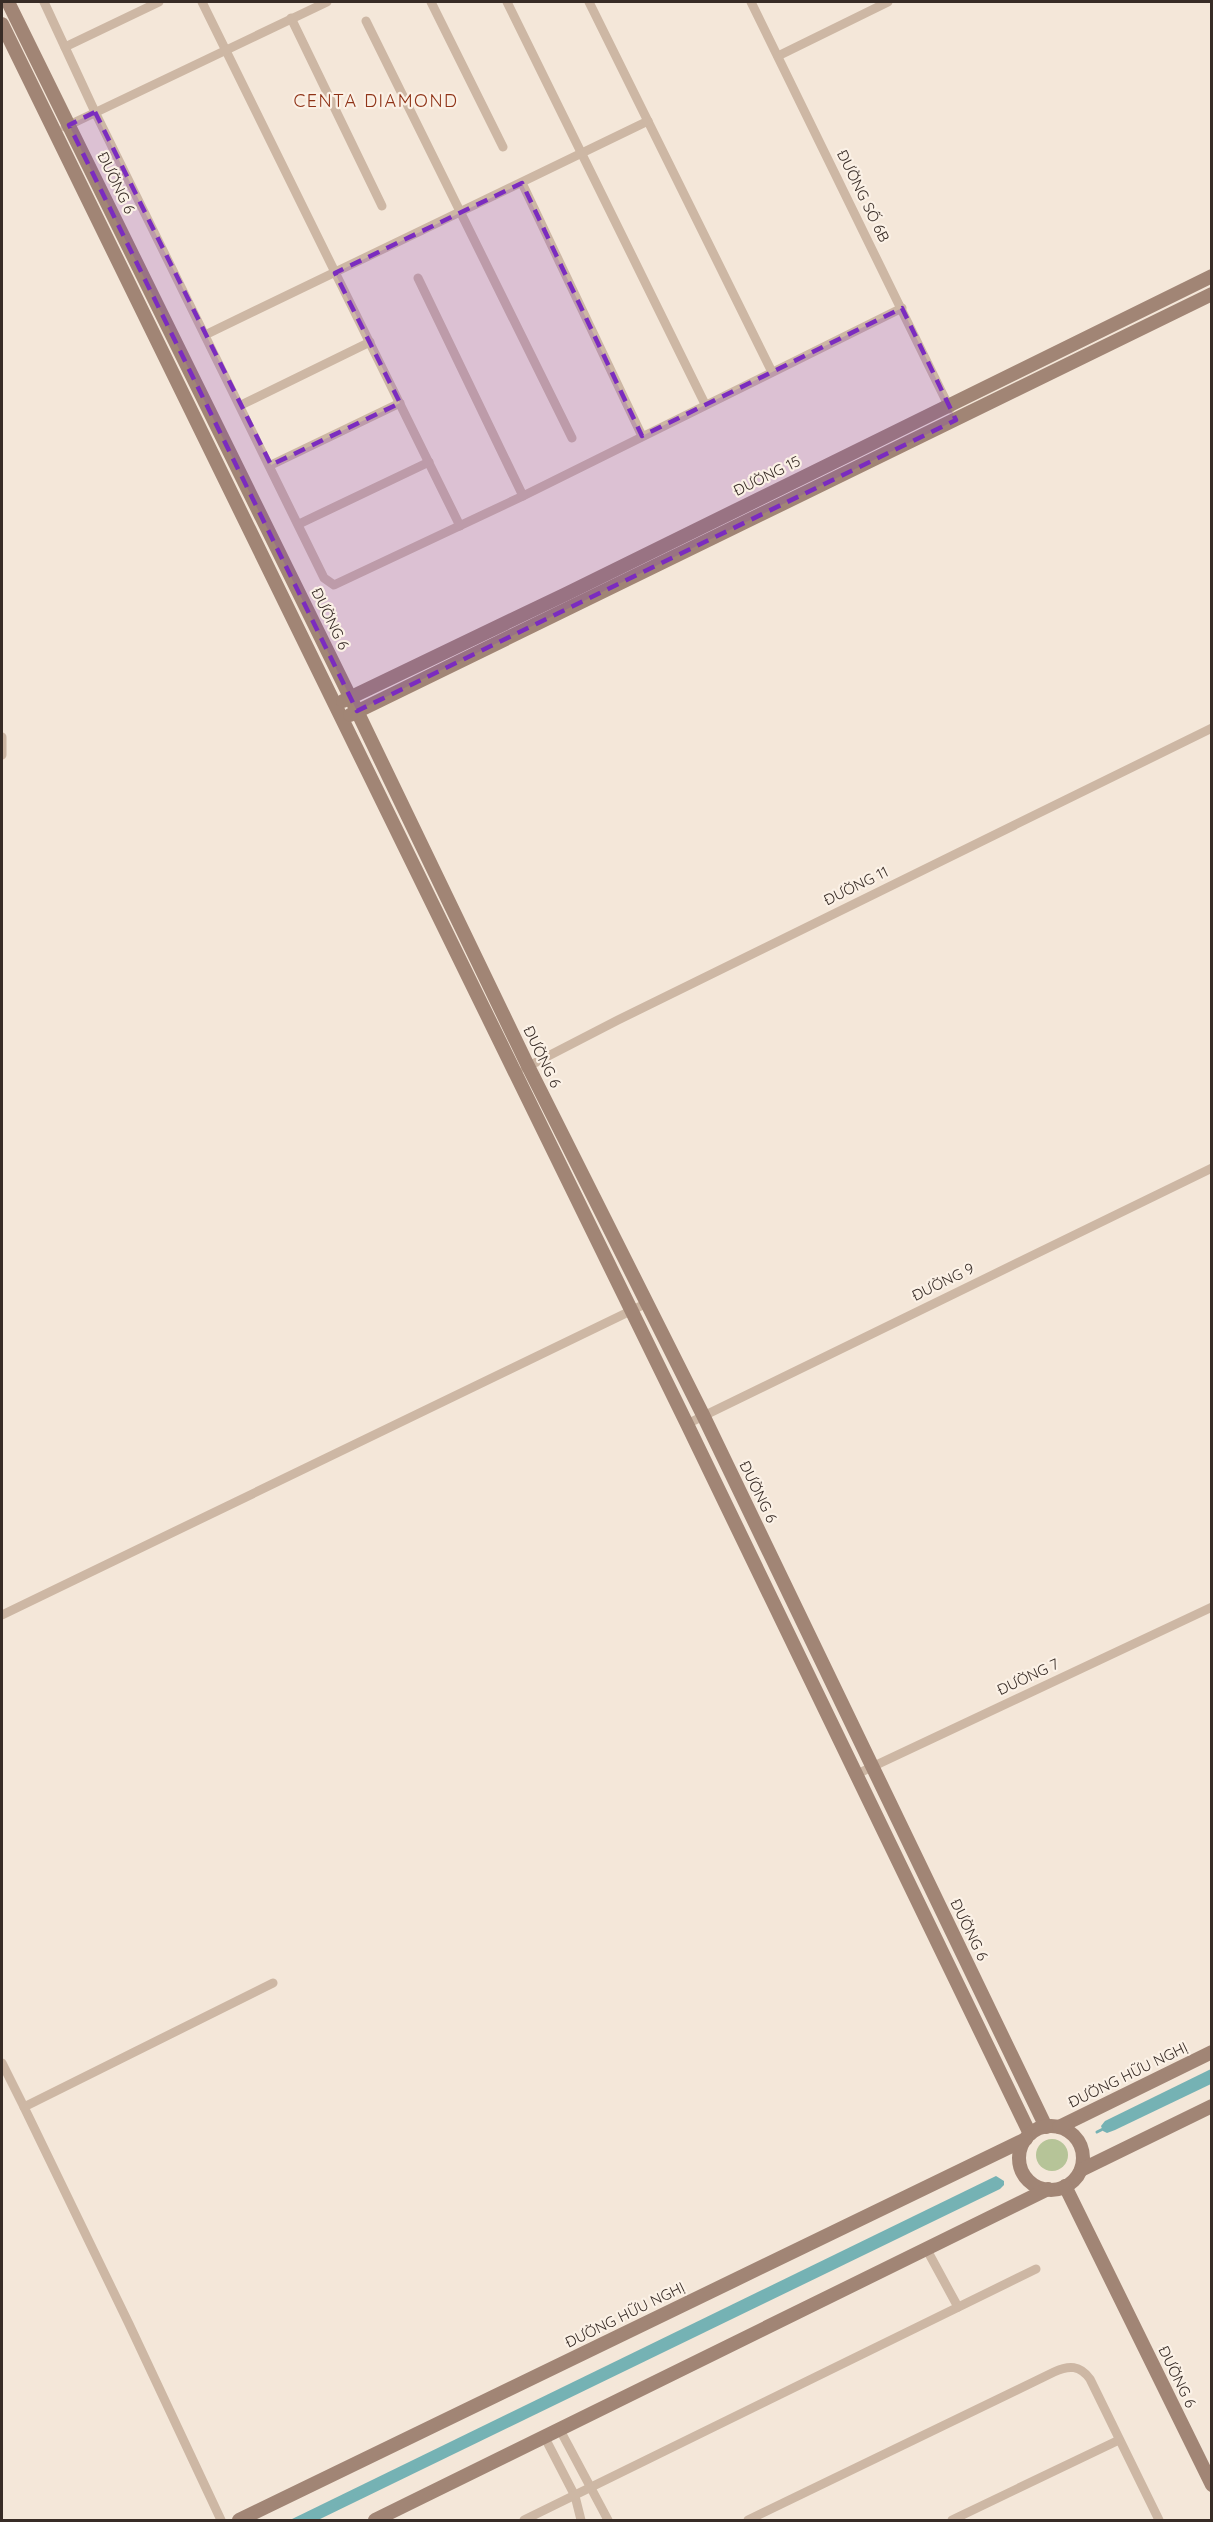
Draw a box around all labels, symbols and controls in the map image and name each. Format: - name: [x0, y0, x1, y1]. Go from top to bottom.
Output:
- district label: CENTA DIAMOND: [294, 89, 458, 112]
- street label: ĐƯỜNG SỐ 6B: [833, 147, 894, 245]
- street label: ĐƯỜNG 6: [93, 149, 140, 217]
- street label: ĐƯỜNG 15: [730, 451, 803, 500]
- street label: ĐƯỜNG 6: [307, 585, 354, 653]
- street label: ĐƯỜNG 11: [820, 862, 891, 909]
- street label: ĐƯỜNG 6: [519, 1023, 566, 1091]
- street label: ĐƯỜNG 9: [909, 1258, 977, 1305]
- street label: ĐƯỜNG 6: [735, 1458, 782, 1526]
- street label: ĐƯỜNG 7: [994, 1654, 1062, 1699]
- street label: ĐƯỜNG 6: [946, 1896, 993, 1964]
- street label: ĐƯỜNG HỮU NGHỊ: [1065, 2037, 1191, 2112]
- street label: ĐƯỜNG HỮU NGHỊ: [562, 2277, 688, 2352]
- street label: ĐƯỜNG 6: [1154, 2343, 1201, 2411]

